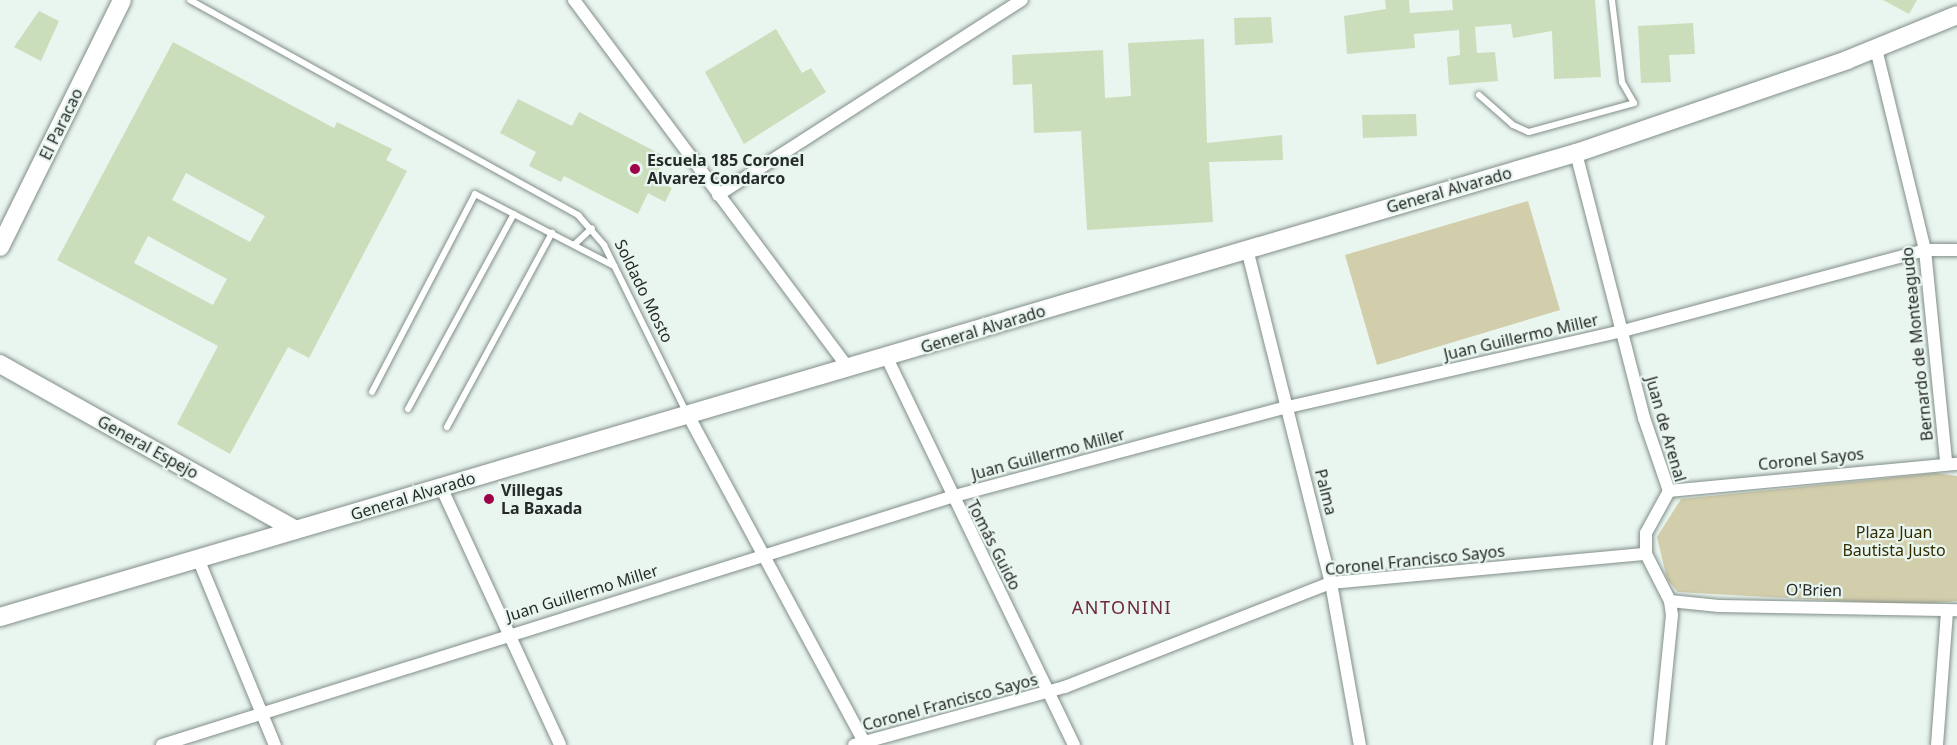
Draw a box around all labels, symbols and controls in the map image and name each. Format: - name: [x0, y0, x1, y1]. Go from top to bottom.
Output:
- street label: El Paracao: [35, 85, 87, 163]
- place label: Escuela 185 Coronel Alvarez Condarco: [647, 150, 804, 188]
- marker: Escuela 185 Coronel Alvarez Condarco: [628, 162, 642, 176]
- street label: General Alvarado: [1384, 163, 1514, 217]
- street label: Soldado Mosto: [611, 236, 677, 346]
- street label: Bernardo de Monteagudo: [1897, 246, 1937, 442]
- street label: General Alvarado: [918, 301, 1048, 357]
- street label: Juan Guillermo Miller: [1442, 310, 1600, 364]
- street label: Juan de Arenal: [1642, 374, 1690, 484]
- street label: General Espejo: [94, 411, 202, 483]
- street label: Juan Guillermo Miller: [969, 424, 1127, 484]
- street label: Coronel Sayos: [1757, 444, 1865, 474]
- street label: Palma: [1311, 467, 1341, 517]
- street label: General Alvarado: [348, 468, 478, 524]
- place label: Villegas La Baxada: [501, 480, 582, 518]
- marker: Villegas La Baxada: [482, 492, 496, 506]
- street label: Tomás Guido: [963, 497, 1025, 593]
- park label: Plaza Juan Bautista Justo: [1842, 522, 1946, 560]
- street label: Coronel Francisco Sayos: [1324, 541, 1506, 579]
- street label: Juan Guillermo Miller: [504, 561, 660, 625]
- street label: O'Brien: [1786, 580, 1842, 600]
- district label: ANTONINI: [1072, 596, 1172, 618]
- street label: Coronel Francisco Sayos: [860, 669, 1040, 735]

